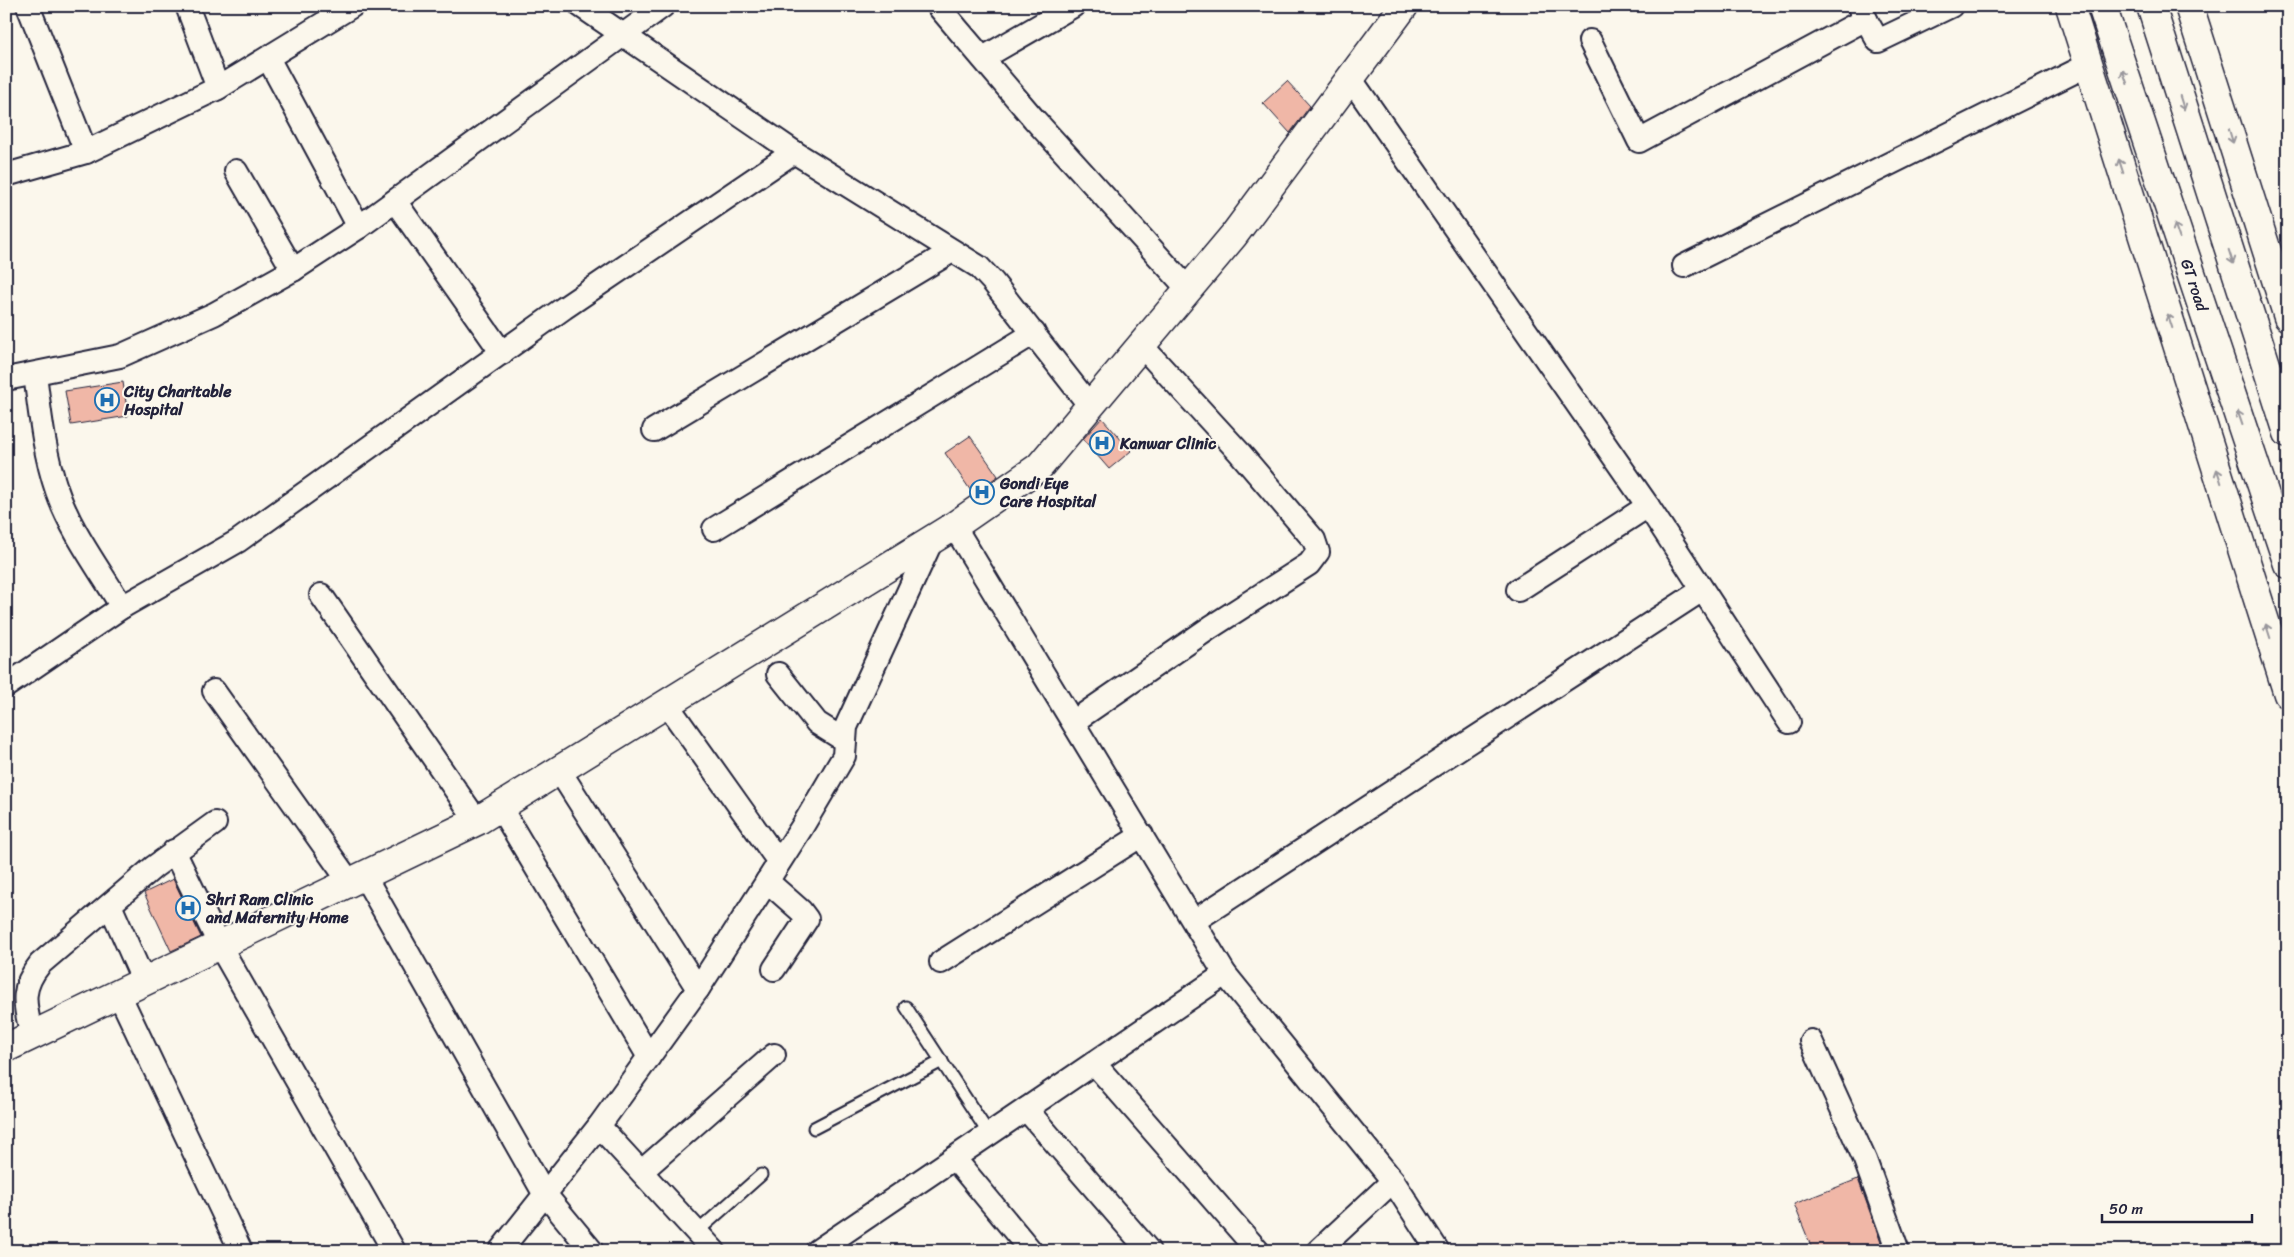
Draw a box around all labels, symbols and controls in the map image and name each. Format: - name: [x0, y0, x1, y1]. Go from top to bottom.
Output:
- one-way arrow: [2120, 69, 2130, 85]
- one-way arrow: [2177, 94, 2187, 110]
- one-way arrow: [2227, 128, 2236, 143]
- one-way arrow: [2115, 159, 2125, 175]
- one-way arrow: [2172, 224, 2181, 239]
- one-way arrow: [2227, 249, 2237, 265]
- street label: GT road: [2173, 255, 2218, 317]
- one-way arrow: [2164, 313, 2174, 329]
- place label: City Charitable Hospital: [123, 377, 232, 424]
- hospital icon: City Charitable Hospital: [94, 387, 120, 413]
- one-way arrow: [2235, 411, 2244, 427]
- place label: Kanwar Clinic: [1119, 429, 1217, 458]
- hospital icon: Kanwar Clinic: [1089, 430, 1115, 456]
- one-way arrow: [2213, 468, 2223, 484]
- place label: Gondi Eye Care Hospital: [999, 469, 1097, 516]
- hospital icon: Gondi Eye Care Hospital: [969, 479, 995, 505]
- one-way arrow: [2262, 623, 2272, 639]
- place label: Shri Ram Clinic and Maternity Home: [205, 885, 349, 932]
- hospital icon: Shri Ram Clinic and Maternity Home: [175, 895, 201, 921]
- scale bar: [2102, 1192, 2252, 1224]
- text: 50 m: [2109, 1196, 2144, 1222]

